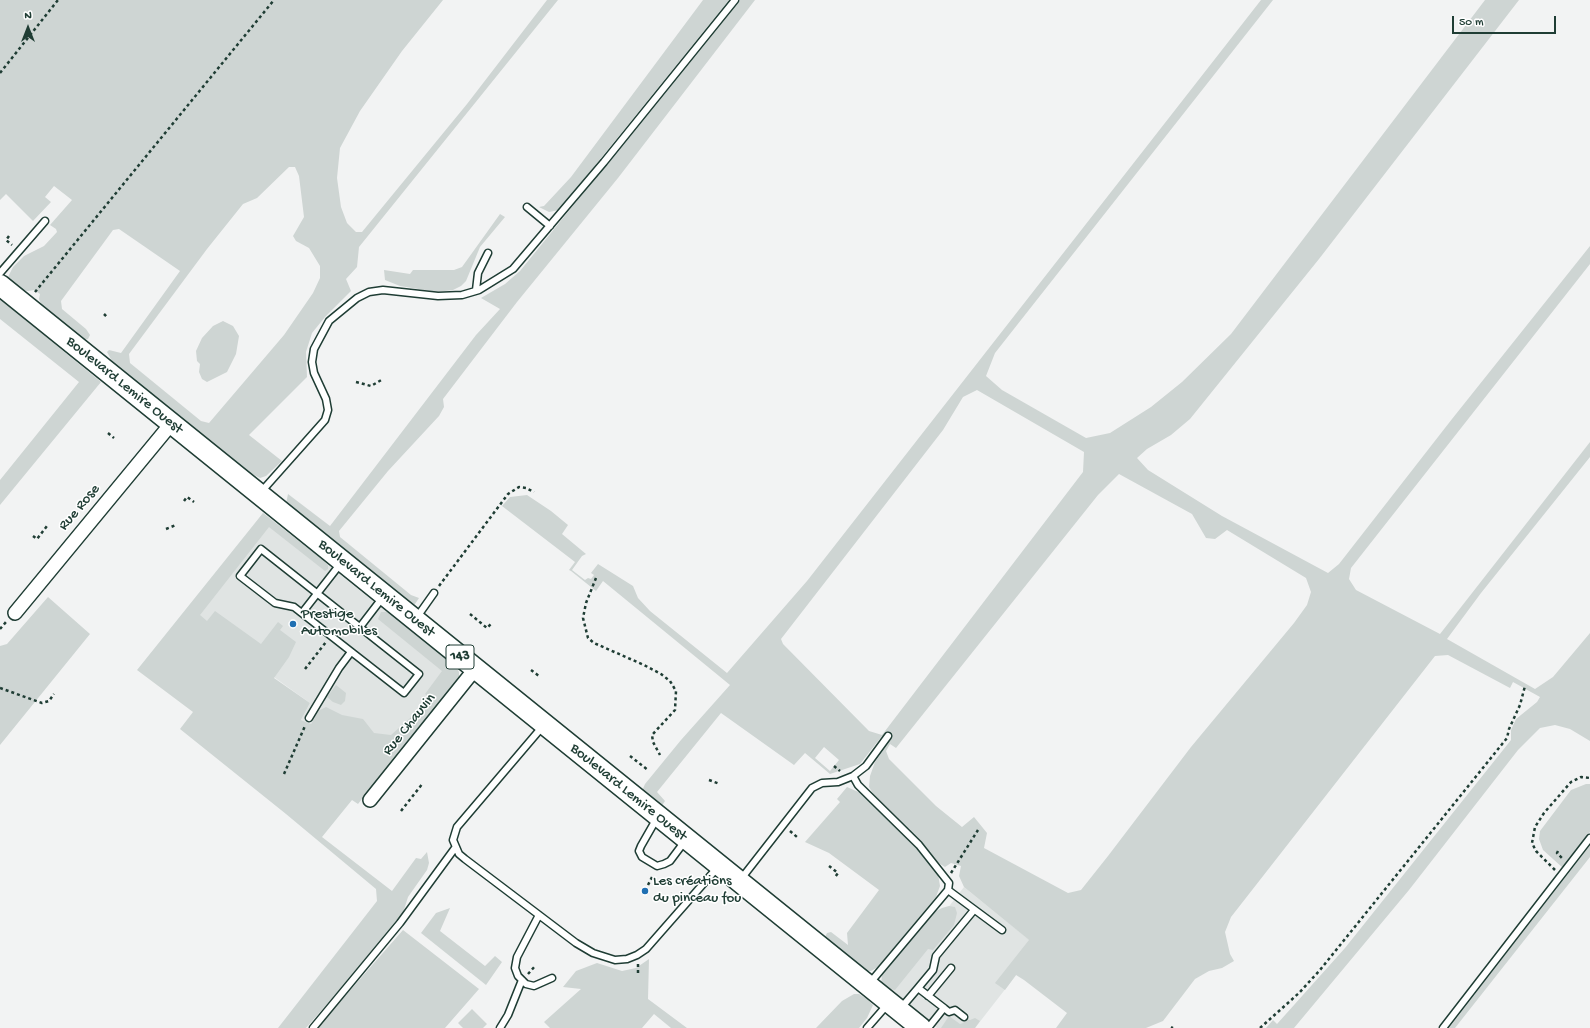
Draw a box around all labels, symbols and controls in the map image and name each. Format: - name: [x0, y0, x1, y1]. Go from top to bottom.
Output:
- north arrow: [8, 8, 48, 48]
- scale bar: [1454, 8, 1558, 34]
- text: N: [24, 10, 32, 22]
- text: 50 m: [1459, 16, 1484, 30]
- street label: Boulevard Lemire Ouest: [62, 333, 186, 439]
- street label: Rue Rose: [55, 481, 105, 535]
- street label: Boulevard Lemire Ouest: [314, 536, 438, 642]
- place label: Prestige Automobiles: [301, 606, 377, 641]
- marker: Prestige Automobiles: [288, 619, 298, 629]
- road number: 143: [446, 645, 474, 669]
- street label: Rue Chauvin: [379, 690, 441, 760]
- street label: Boulevard Lemire Ouest: [566, 740, 690, 846]
- place label: Les créations du pinceau fou: [653, 873, 741, 908]
- marker: Les créations du pinceau fou: [640, 886, 650, 896]

